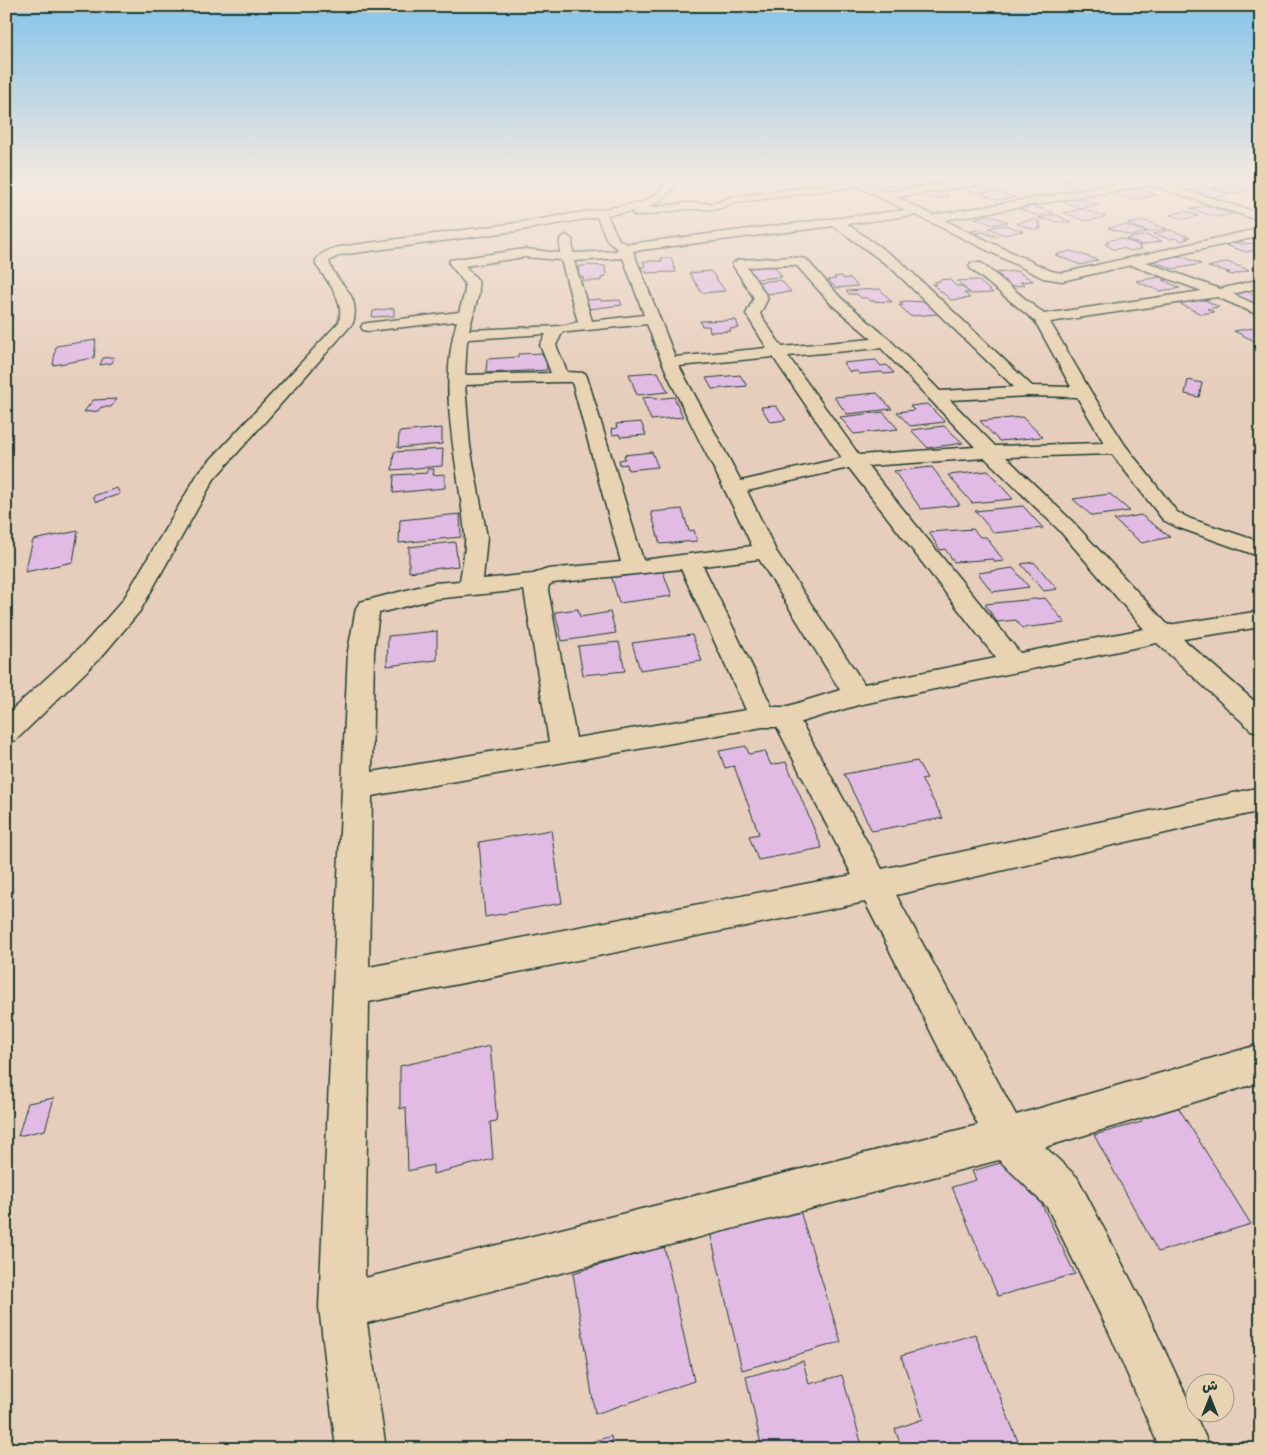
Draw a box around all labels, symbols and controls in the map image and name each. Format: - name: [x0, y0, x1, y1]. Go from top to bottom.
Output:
- north arrow: [1184, 1372, 1234, 1422]
- text: ش: [1202, 1377, 1218, 1394]

